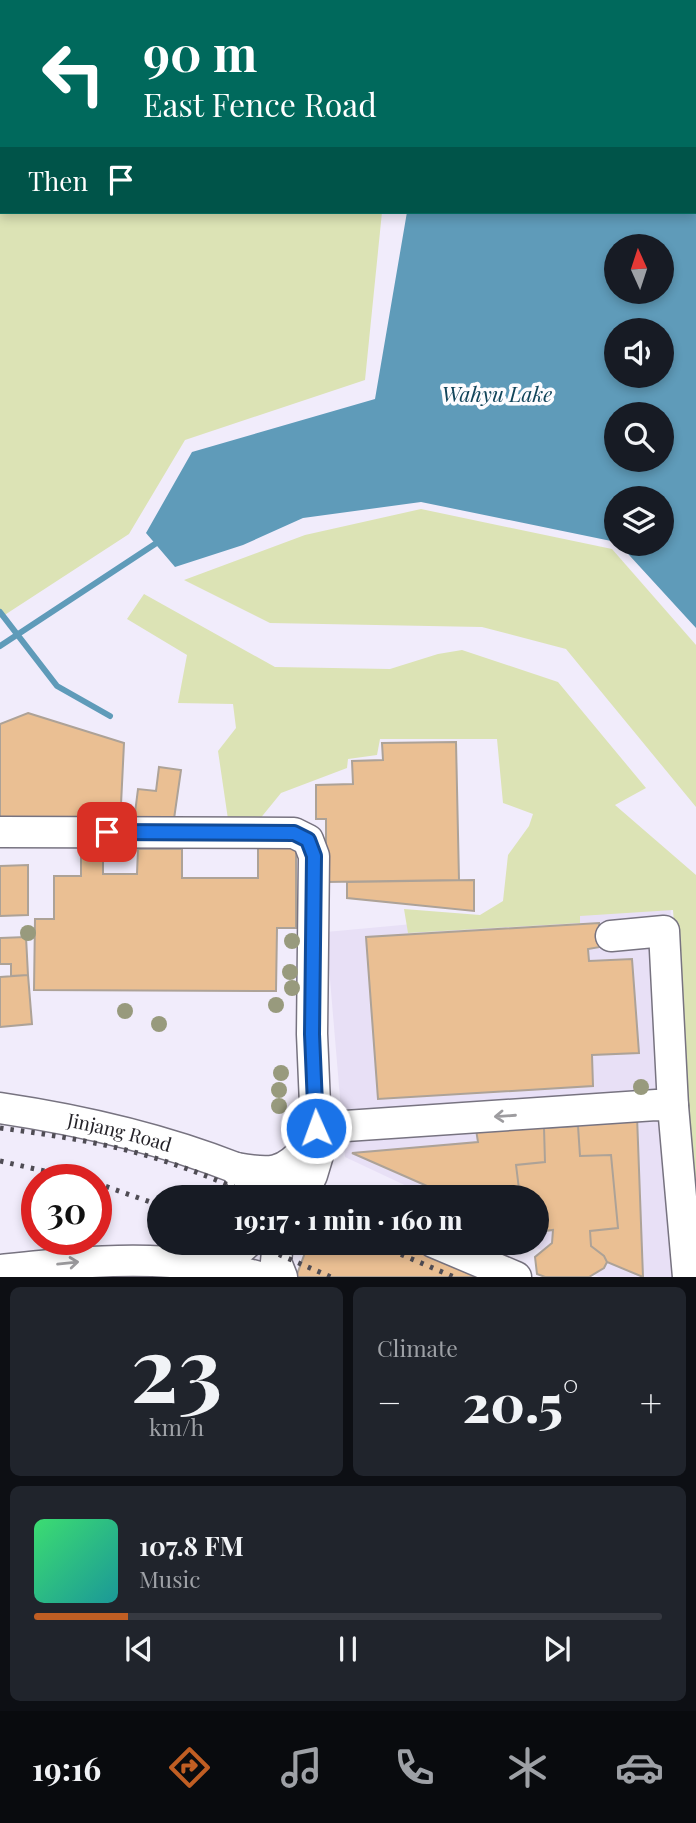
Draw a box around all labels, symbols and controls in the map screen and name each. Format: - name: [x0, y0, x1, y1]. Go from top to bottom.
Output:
- text: 90 m: [143, 19, 257, 84]
- icon: left: [28, 28, 119, 119]
- text: East Fence Road: [143, 82, 377, 125]
- icon: arrive: [102, 161, 140, 199]
- text: Then: [28, 163, 88, 198]
- north arrow: [604, 234, 674, 304]
- map controls: [604, 234, 674, 556]
- button: sound: [604, 318, 674, 388]
- water label: Wahyu Lake: [442, 379, 552, 407]
- button: search: [604, 402, 674, 472]
- button: layers: [604, 486, 674, 556]
- pin: [77, 802, 137, 862]
- icon: arrive: [88, 813, 126, 851]
- position arrow: [279, 1091, 353, 1165]
- street label: Jinjang Road: [64, 1106, 175, 1157]
- one-way arrow: [494, 1109, 517, 1122]
- speed limit sign: 30: [21, 1164, 112, 1255]
- text: 19:17 · 1 min · 160 m: [234, 1202, 462, 1237]
- one-way arrow: [56, 1257, 79, 1270]
- text: 23: [130, 1305, 223, 1426]
- text: Climate: [377, 1332, 458, 1363]
- text: 20.5°: [463, 1367, 579, 1436]
- text: −: [377, 1376, 402, 1427]
- text: +: [640, 1376, 662, 1427]
- text: km/h: [149, 1411, 204, 1442]
- text: 107.8 FM: [139, 1528, 244, 1563]
- text: Music: [139, 1563, 200, 1594]
- icon: previous: [120, 1630, 158, 1668]
- icon: pause: [329, 1630, 367, 1668]
- icon: next: [538, 1630, 576, 1668]
- icon: directions: [165, 1743, 214, 1792]
- icon: music: [277, 1743, 326, 1792]
- icon: phone: [390, 1743, 439, 1792]
- icon: climate: [503, 1743, 552, 1792]
- icon: car: [615, 1743, 664, 1792]
- text: 19:16: [32, 1746, 101, 1789]

